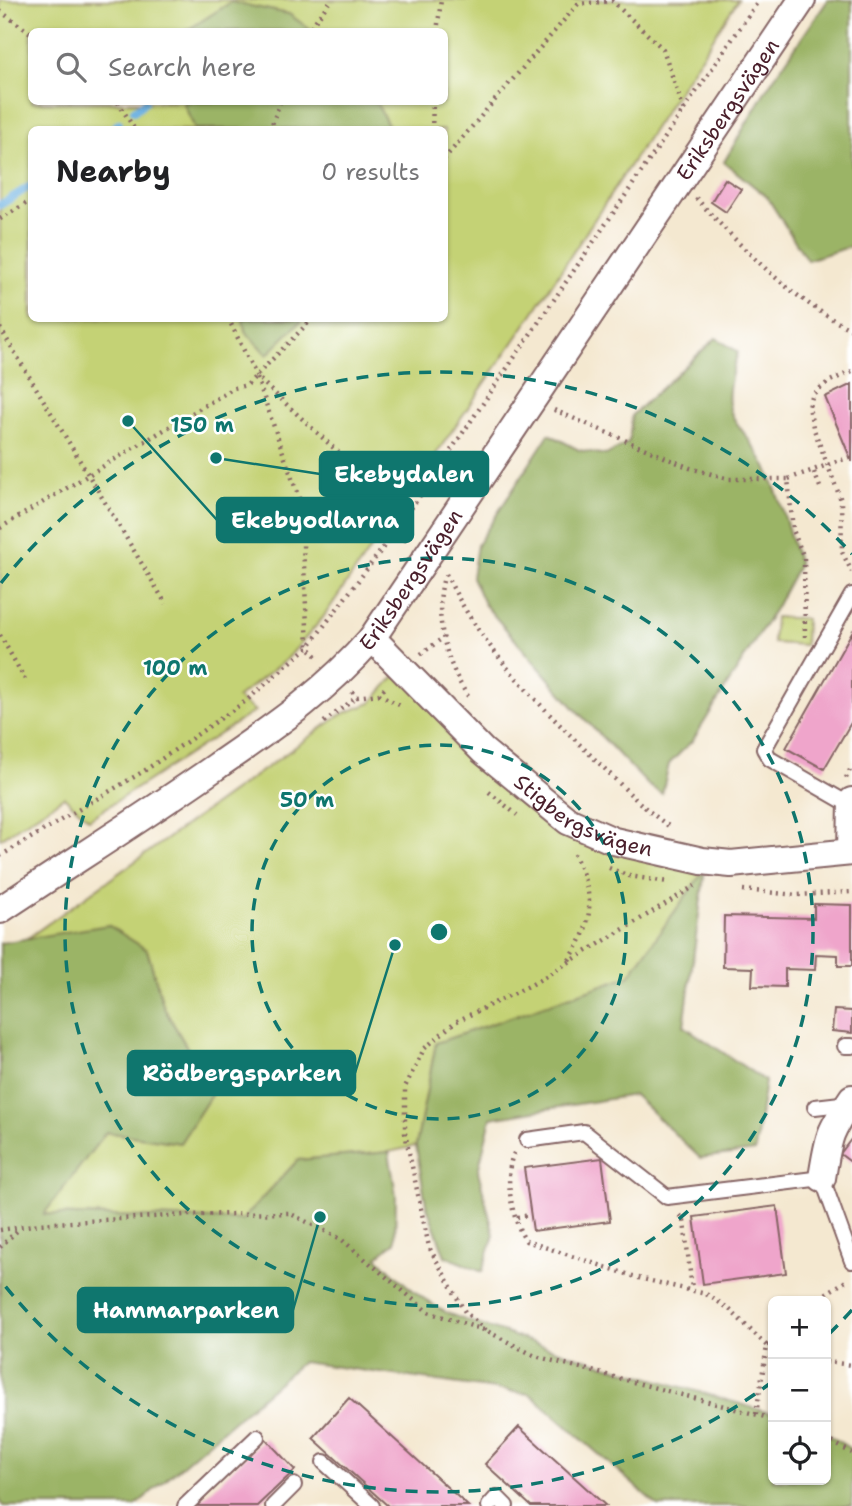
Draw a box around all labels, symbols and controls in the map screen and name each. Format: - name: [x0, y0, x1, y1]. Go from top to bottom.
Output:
- search box: [28, 28, 448, 105]
- street label: Eriksbergsvägen: [670, 33, 786, 186]
- icon: search: [52, 48, 90, 86]
- text: Search here: [108, 49, 257, 84]
- text: Nearby: [56, 151, 171, 192]
- text: 0 results: [321, 157, 420, 187]
- text: 150 m: [170, 411, 234, 439]
- callout: Ekebydalen: [320, 452, 488, 496]
- text: Ekebydalen: [334, 459, 474, 489]
- callout: Ekebyodlarna: [217, 498, 413, 542]
- street label: Eriksbergsvägen: [353, 503, 469, 657]
- text: Ekebyodlarna: [231, 505, 399, 535]
- text: 100 m: [143, 654, 207, 682]
- street label: Stigbergsvägen: [508, 768, 655, 863]
- text: 50 m: [280, 786, 334, 814]
- centre of rings: [427, 920, 451, 944]
- callout: Rödbergsparken: [128, 1051, 355, 1095]
- text: Rödbergsparken: [142, 1058, 342, 1088]
- callout: Hammarparken: [78, 1288, 293, 1332]
- text: Hammarparken: [93, 1295, 279, 1325]
- map controls: [768, 1296, 831, 1485]
- button: +: [768, 1296, 831, 1359]
- button: −: [768, 1359, 831, 1422]
- button: locate: [768, 1422, 831, 1485]

